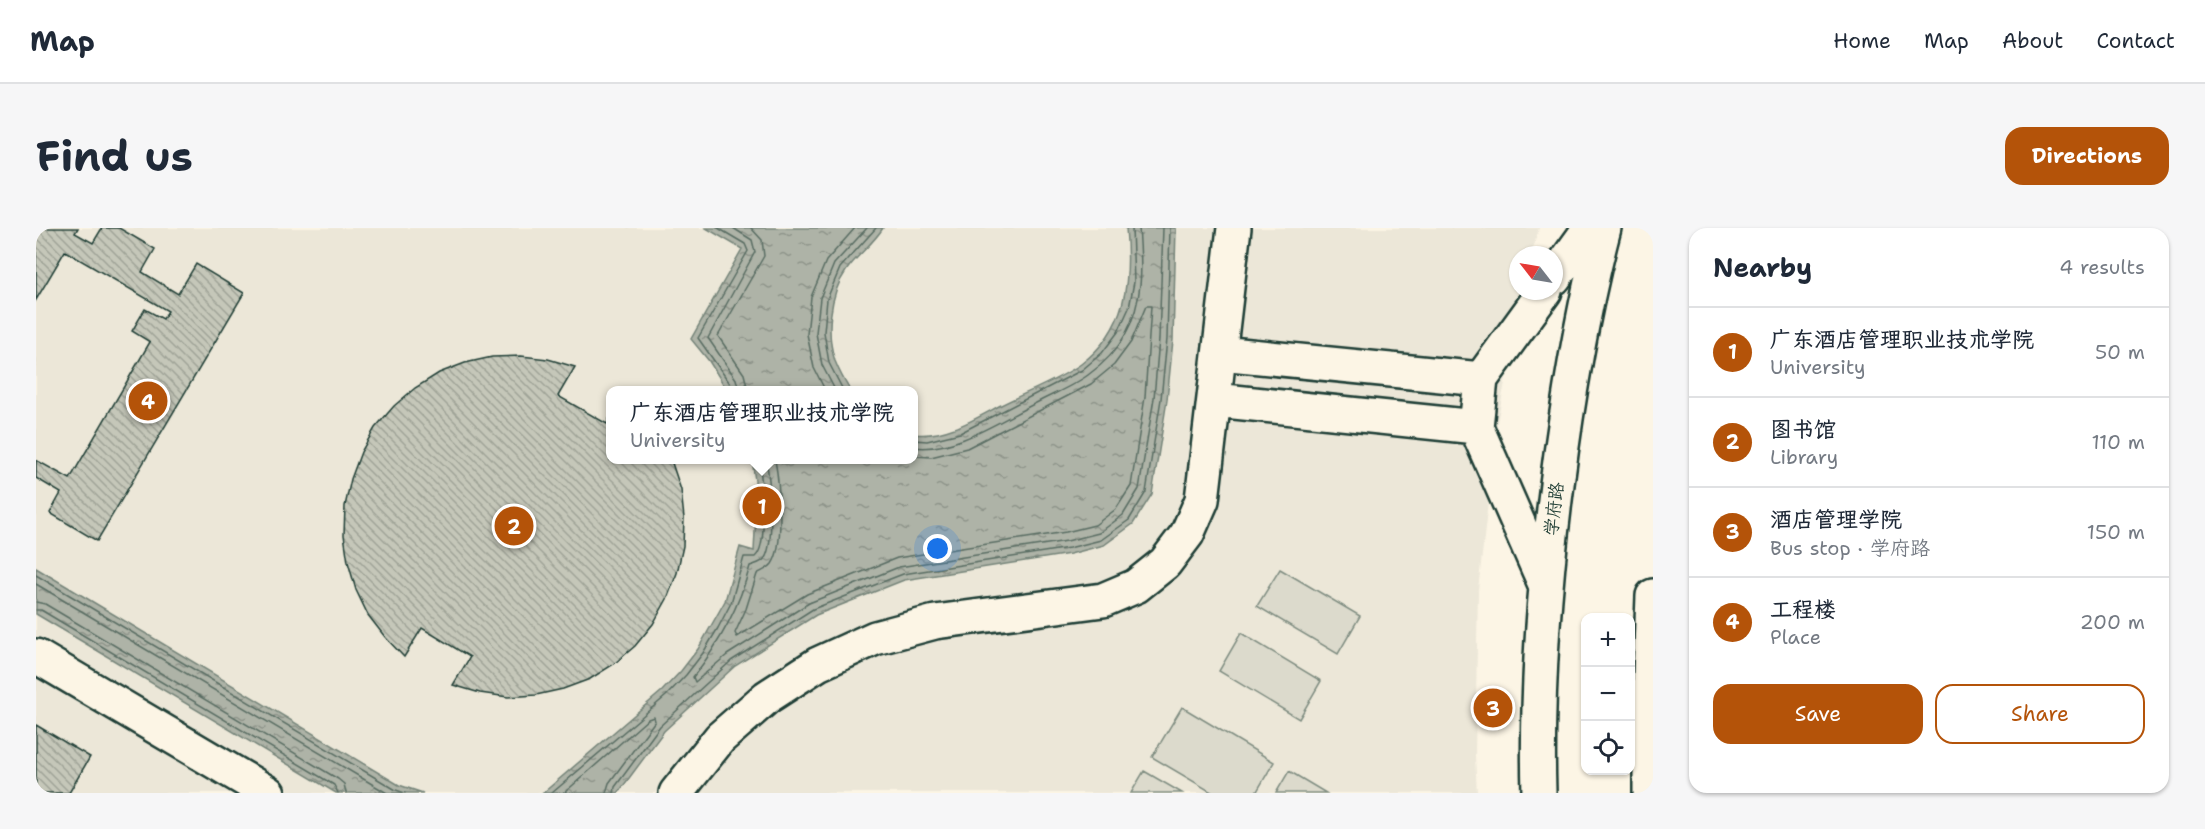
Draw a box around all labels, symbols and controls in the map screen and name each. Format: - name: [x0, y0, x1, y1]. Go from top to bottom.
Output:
- text: Map: [30, 22, 95, 60]
- text: Home: [1833, 27, 1891, 55]
- text: Map: [1924, 27, 1969, 55]
- text: About: [2002, 27, 2063, 55]
- text: Contact: [2096, 27, 2175, 55]
- button: Directions: [2005, 127, 2169, 185]
- text: Find us: [36, 128, 193, 184]
- north arrow: [1509, 246, 1563, 300]
- text: Nearby: [1713, 250, 1812, 285]
- text: 4 results: [2059, 254, 2145, 280]
- text: 广东酒店管理职业技术学院: [1770, 325, 2034, 354]
- text: 1: [1728, 339, 1737, 365]
- text: 50 m: [2095, 339, 2145, 365]
- text: University: [1770, 354, 1866, 380]
- pin: 4: [128, 378, 168, 423]
- popup: [606, 386, 918, 464]
- text: 广东酒店管理职业技术学院: [630, 398, 894, 427]
- text: 图书馆: [1770, 415, 1836, 444]
- text: University: [630, 427, 726, 453]
- text: 2: [1726, 429, 1740, 455]
- text: 110 m: [2091, 429, 2145, 455]
- text: Library: [1770, 444, 1838, 470]
- street label: 学府路: [1539, 481, 1569, 537]
- pin: 1: [742, 484, 782, 528]
- pin: 2: [494, 504, 534, 548]
- text: 酒店管理学院: [1770, 505, 1902, 534]
- text: 3: [1726, 519, 1740, 545]
- text: 150 m: [2087, 519, 2145, 545]
- your location: [923, 534, 952, 563]
- text: Bus stop · 学府路: [1770, 535, 1930, 561]
- text: 工程楼: [1770, 595, 1836, 624]
- text: 4: [1726, 609, 1740, 635]
- text: 200 m: [2080, 609, 2145, 635]
- map controls: [1581, 613, 1635, 775]
- button: +: [1581, 613, 1635, 667]
- text: Place: [1770, 624, 1821, 650]
- button: −: [1581, 667, 1635, 721]
- button: Save: [1713, 684, 1923, 744]
- button: Share: [1935, 684, 2145, 744]
- pin: 3: [1474, 686, 1512, 730]
- button: locate: [1581, 721, 1635, 775]

